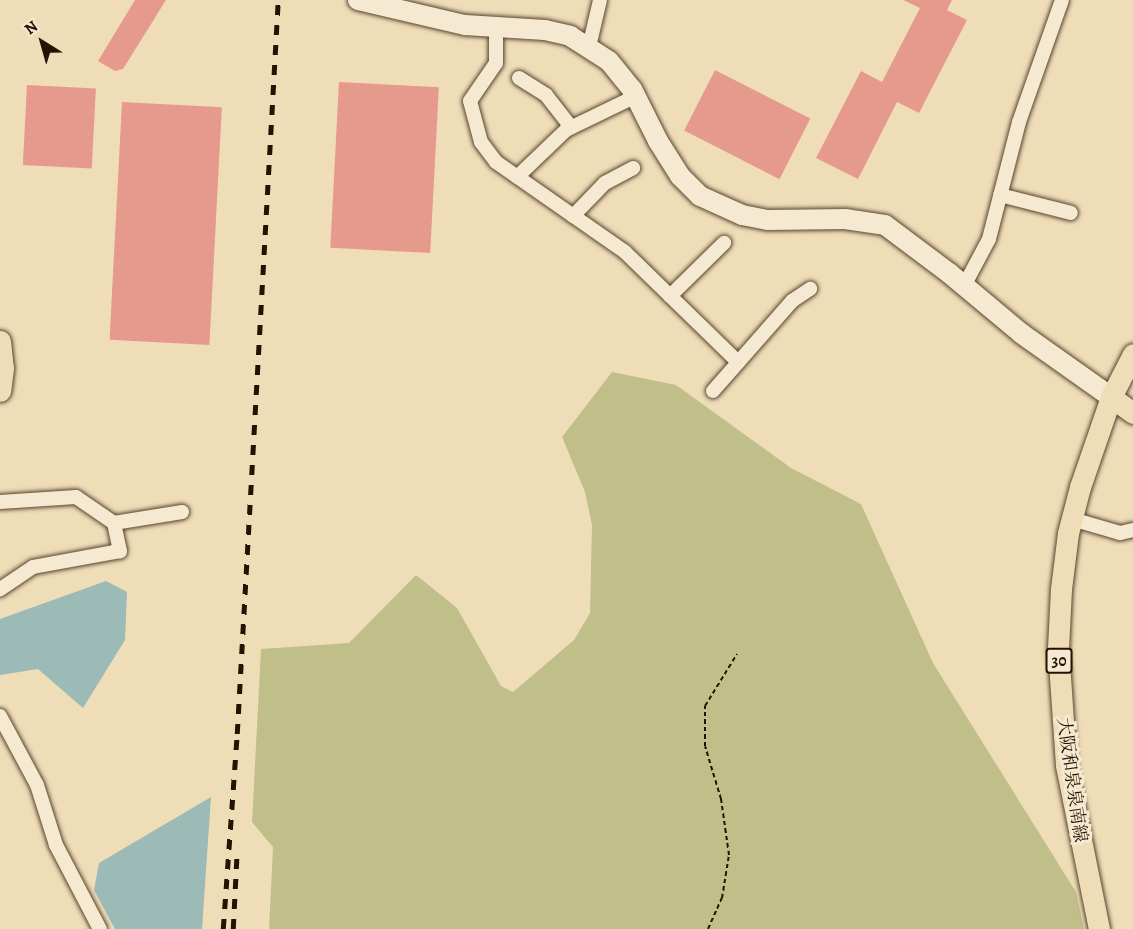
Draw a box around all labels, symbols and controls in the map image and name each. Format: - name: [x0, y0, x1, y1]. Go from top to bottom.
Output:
- north arrow: [12, 12, 72, 72]
- text: N: [20, 15, 42, 40]
- road number: 30: [1046, 648, 1072, 674]
- street label: 大阪和泉泉南線: [1053, 716, 1091, 844]

